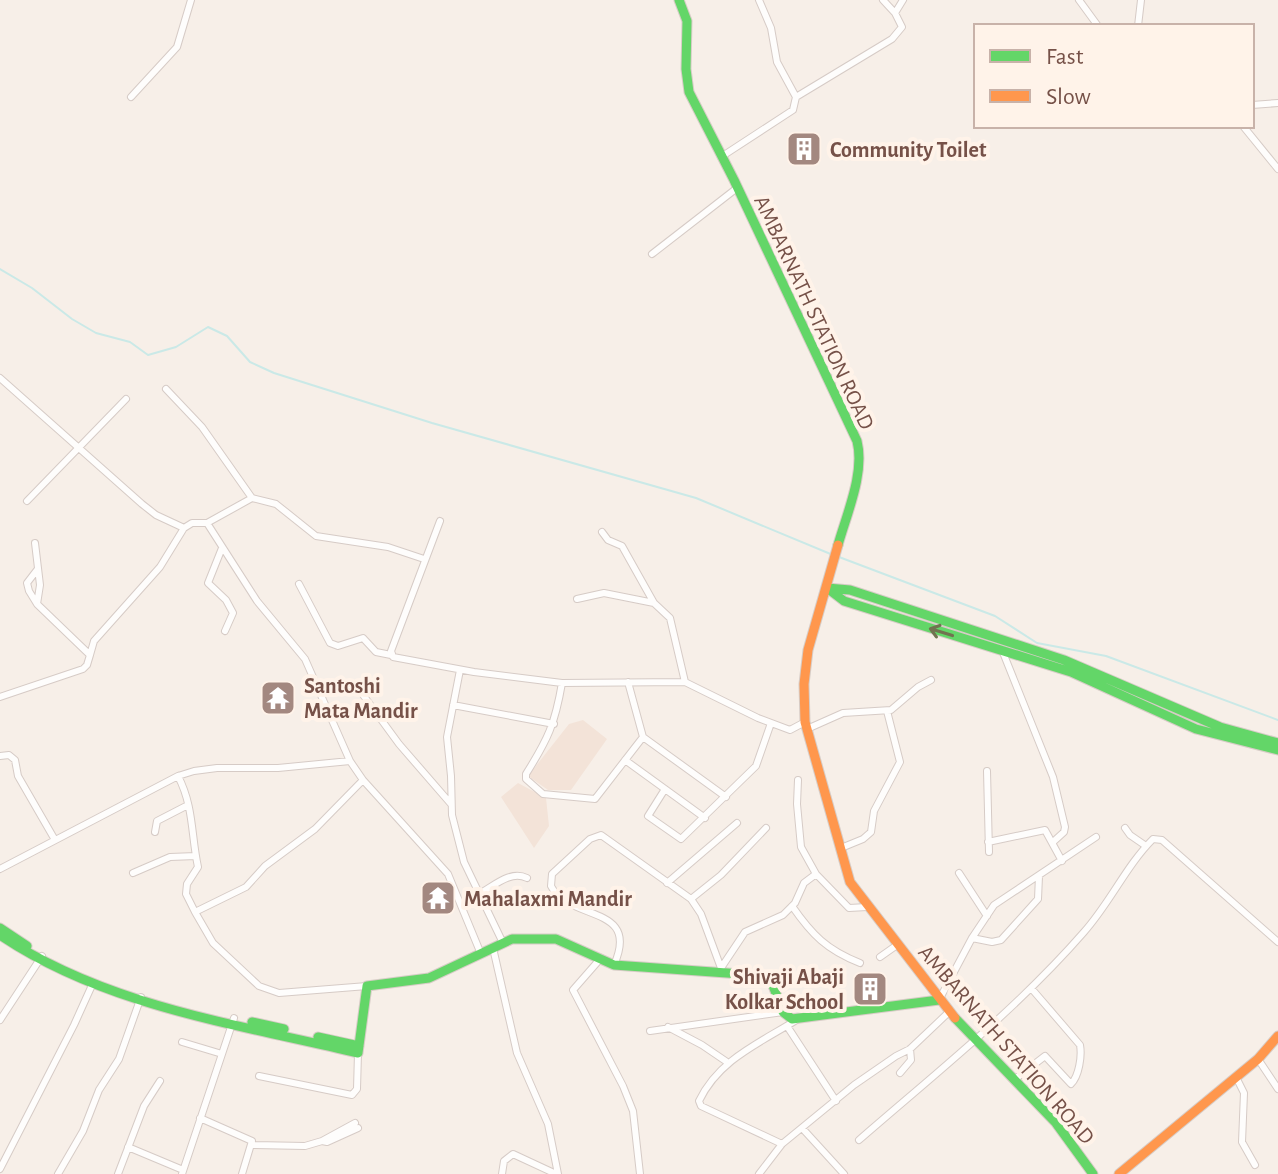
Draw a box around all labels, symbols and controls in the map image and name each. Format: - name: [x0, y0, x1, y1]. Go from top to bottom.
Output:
- legend: [974, 24, 1254, 128]
- text: Fast: [1046, 45, 1084, 69]
- text: Slow: [1046, 85, 1091, 109]
- building icon: Community Toilet: [785, 130, 823, 168]
- place label: Community Toilet: [830, 139, 987, 162]
- street label: AMBARNATH STATION ROAD: [750, 192, 878, 433]
- one-way arrow: [929, 624, 955, 639]
- place label: Santoshi Mata Mandir: [304, 675, 418, 722]
- temple icon: Santoshi Mata Mandir: [259, 679, 297, 717]
- temple icon: Mahalaxmi Mandir: [419, 879, 457, 917]
- place label: Mahalaxmi Mandir: [464, 888, 632, 910]
- street label: AMBARNATH STATION ROAD: [914, 941, 1098, 1148]
- place label: Shivaji Abaji Kolkar School: [725, 966, 844, 1013]
- building icon: Shivaji Abaji Kolkar School: [851, 970, 889, 1008]

